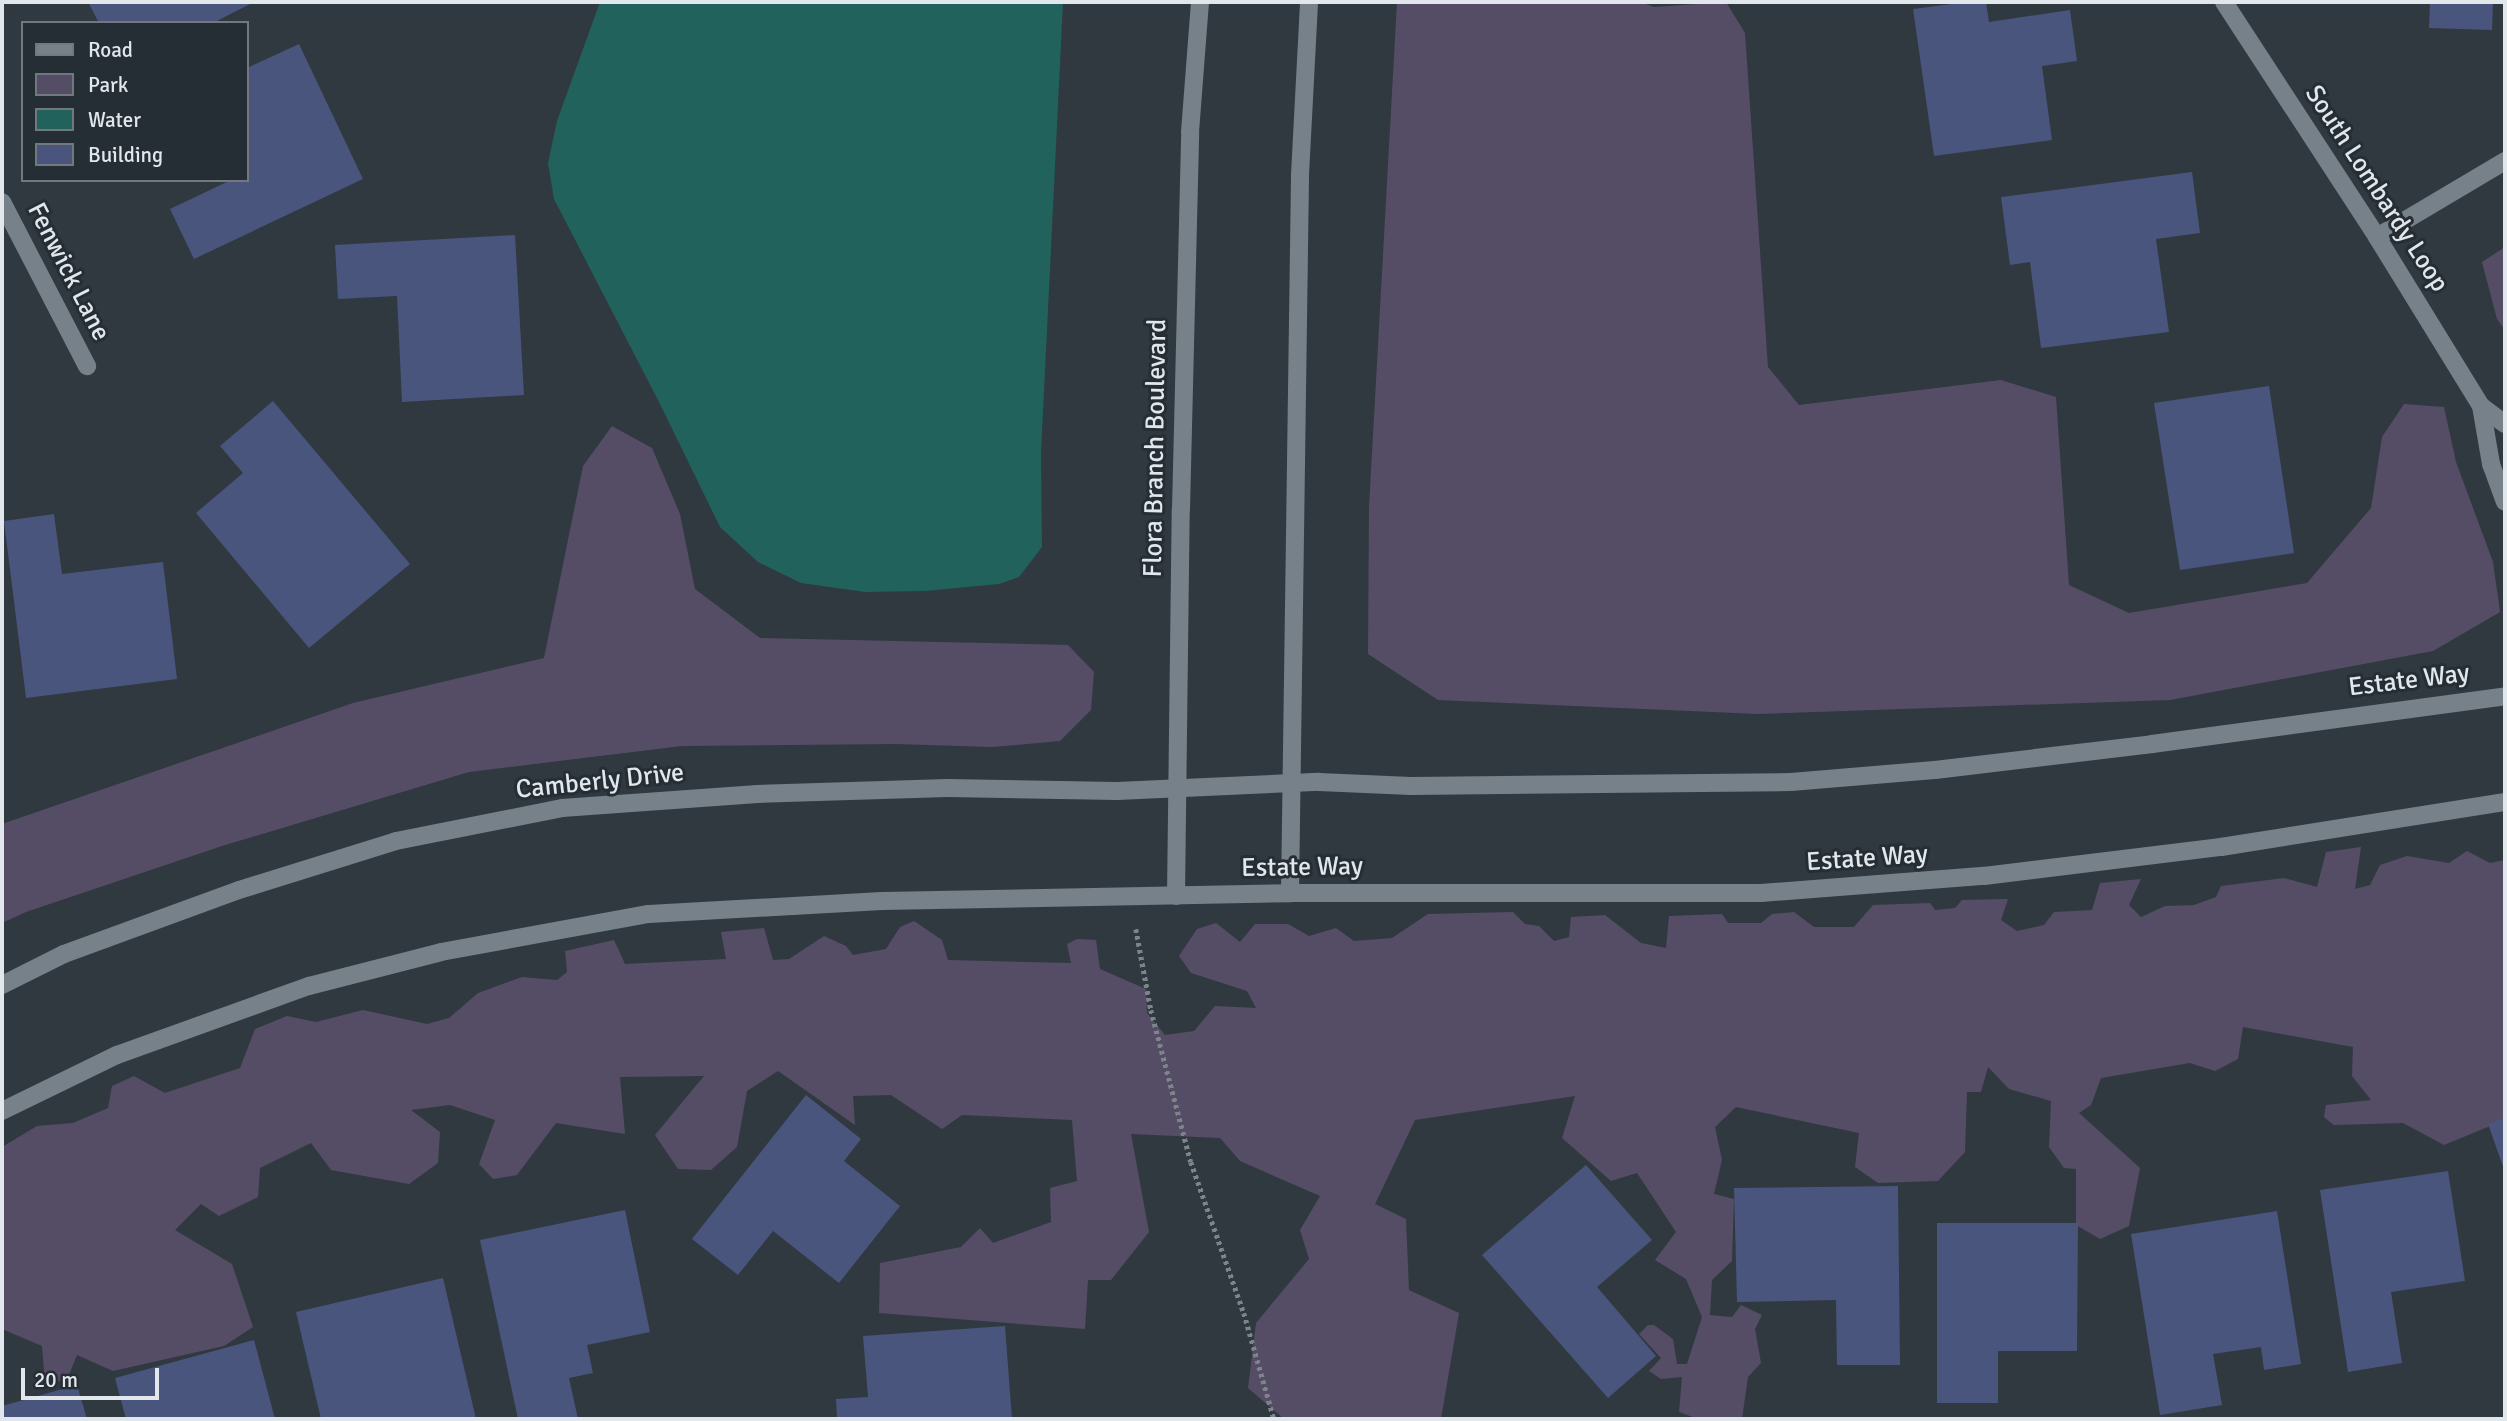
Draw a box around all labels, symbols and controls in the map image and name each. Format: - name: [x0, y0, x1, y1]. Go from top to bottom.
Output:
- legend: [21, 21, 248, 182]
- text: Road: [88, 37, 133, 63]
- text: Park: [88, 72, 128, 98]
- street label: South Lombardy Loop: [2298, 80, 2454, 298]
- text: Water: [88, 107, 141, 133]
- text: Building: [88, 142, 163, 168]
- street label: Fenwick Lane: [20, 198, 116, 346]
- street label: Flora Branch Boulevard: [1138, 318, 1174, 578]
- street label: Estate Way: [2347, 658, 2471, 704]
- street label: Camberly Drive: [514, 758, 686, 806]
- street label: Estate Way: [1805, 839, 1929, 879]
- street label: Estate Way: [1241, 851, 1363, 885]
- scale bar: [24, 1354, 163, 1398]
- text: 20 m: [34, 1367, 78, 1393]

